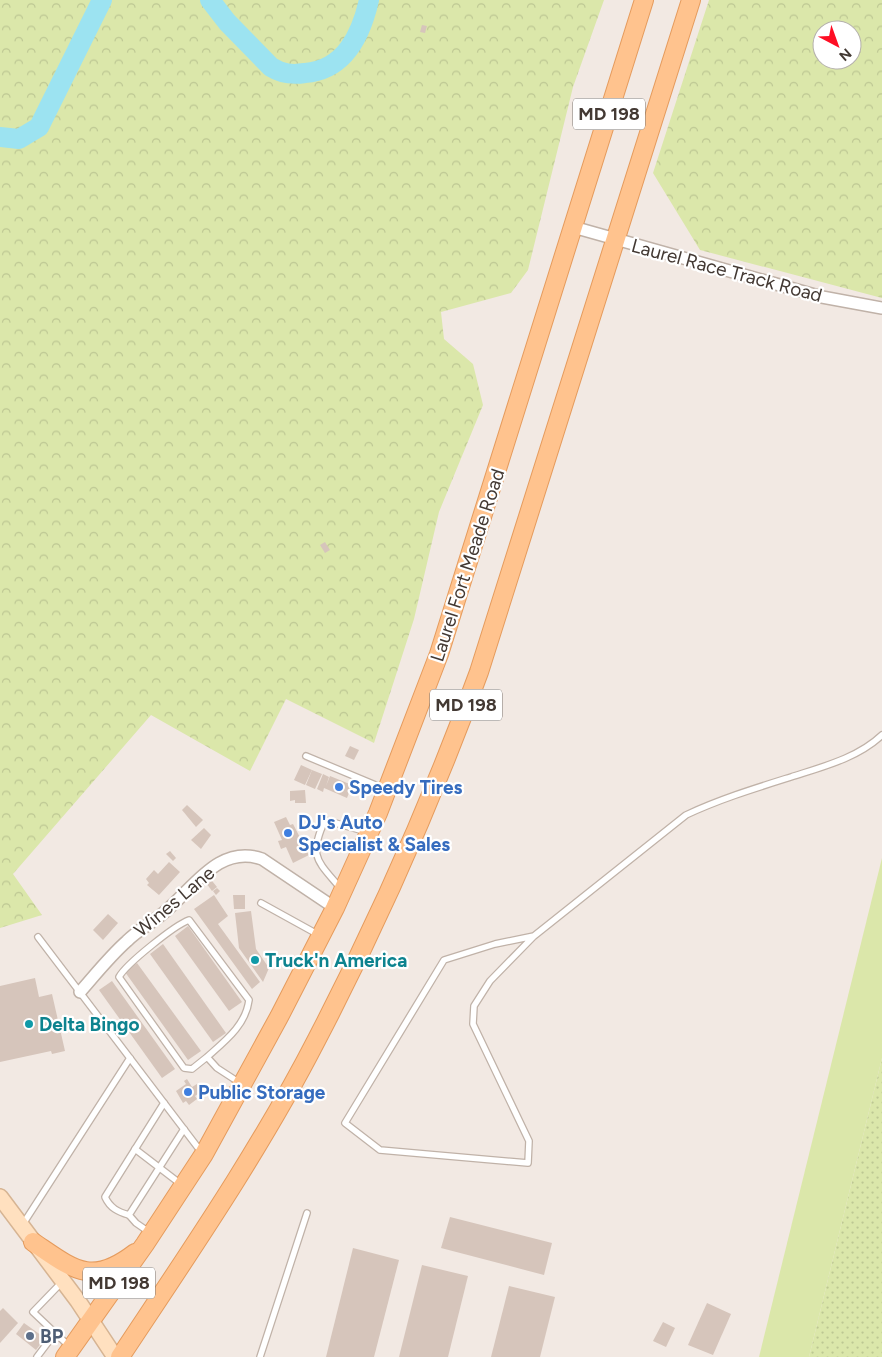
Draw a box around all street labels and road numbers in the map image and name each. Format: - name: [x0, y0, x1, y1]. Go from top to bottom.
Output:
- road number: MD 198: [573, 98, 645, 130]
- street label: Laurel Race Track Road: [629, 234, 825, 307]
- street label: Laurel Fort Meade Road: [425, 466, 510, 665]
- road number: MD 198: [430, 690, 502, 720]
- street label: Wines Lane: [130, 861, 219, 942]
- road number: MD 198: [83, 1268, 155, 1299]

